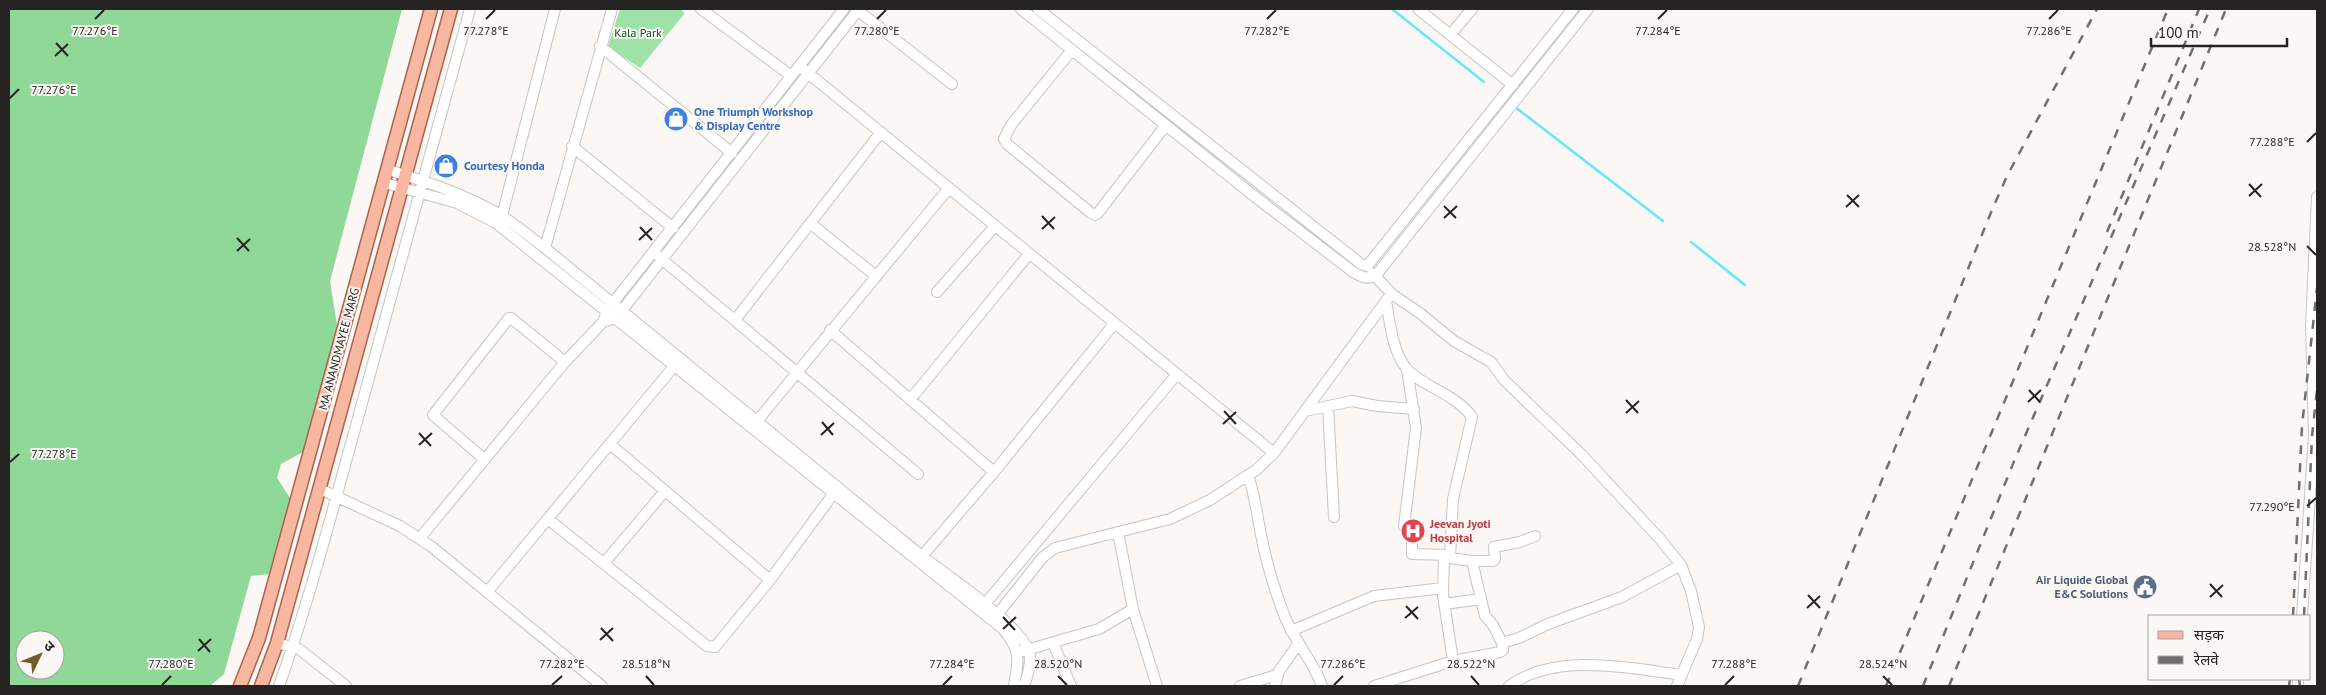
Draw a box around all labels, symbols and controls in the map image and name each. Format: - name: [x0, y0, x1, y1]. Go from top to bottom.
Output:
- scale bar: [2151, 15, 2287, 47]
- text: 77.276°E: [72, 23, 118, 38]
- text: 77.278°E: [463, 23, 509, 38]
- text: 77.280°E: [854, 23, 900, 38]
- text: 77.282°E: [1244, 23, 1290, 38]
- text: 77.284°E: [1635, 23, 1681, 38]
- text: 77.286°E: [2026, 23, 2072, 38]
- text: 100 m: [2158, 23, 2199, 42]
- park label: Kala Park: [614, 25, 662, 40]
- text: 77.276°E: [31, 82, 77, 97]
- place label: One Triumph Workshop & Display Centre: [694, 104, 813, 133]
- shop icon: One Triumph Workshop & Display Centre: [663, 106, 689, 132]
- text: 77.288°E: [2249, 134, 2295, 149]
- shop icon: Courtesy Honda: [433, 153, 459, 179]
- place label: Courtesy Honda: [464, 158, 545, 173]
- text: 28.528°N: [2248, 239, 2296, 254]
- street label: MA ANANDMAYEE MARG: [315, 286, 362, 412]
- text: 77.278°E: [31, 446, 77, 461]
- text: 77.290°E: [2249, 499, 2295, 514]
- place label: Jeevan Jyoti Hospital: [1429, 516, 1491, 545]
- hospital icon: Jeevan Jyoti Hospital: [1400, 518, 1426, 544]
- place label: Air Liquide Global E&C Solutions: [2036, 572, 2128, 601]
- public building icon: Air Liquide Global E&C Solutions: [2132, 574, 2158, 600]
- legend: [2148, 615, 2311, 680]
- text: सड़क: [2194, 625, 2224, 644]
- north arrow: [15, 630, 65, 680]
- text: उ: [40, 637, 59, 656]
- text: रेलवे: [2193, 650, 2219, 669]
- text: 77.280°E: [148, 656, 194, 671]
- text: 77.282°E: [539, 656, 585, 671]
- text: 28.518°N: [622, 656, 670, 671]
- text: 77.284°E: [929, 656, 975, 671]
- text: 28.520°N: [1034, 656, 1082, 671]
- text: 77.286°E: [1320, 656, 1366, 671]
- text: 28.522°N: [1447, 656, 1495, 671]
- text: 77.288°E: [1711, 656, 1757, 671]
- text: 28.524°N: [1859, 656, 1907, 671]

